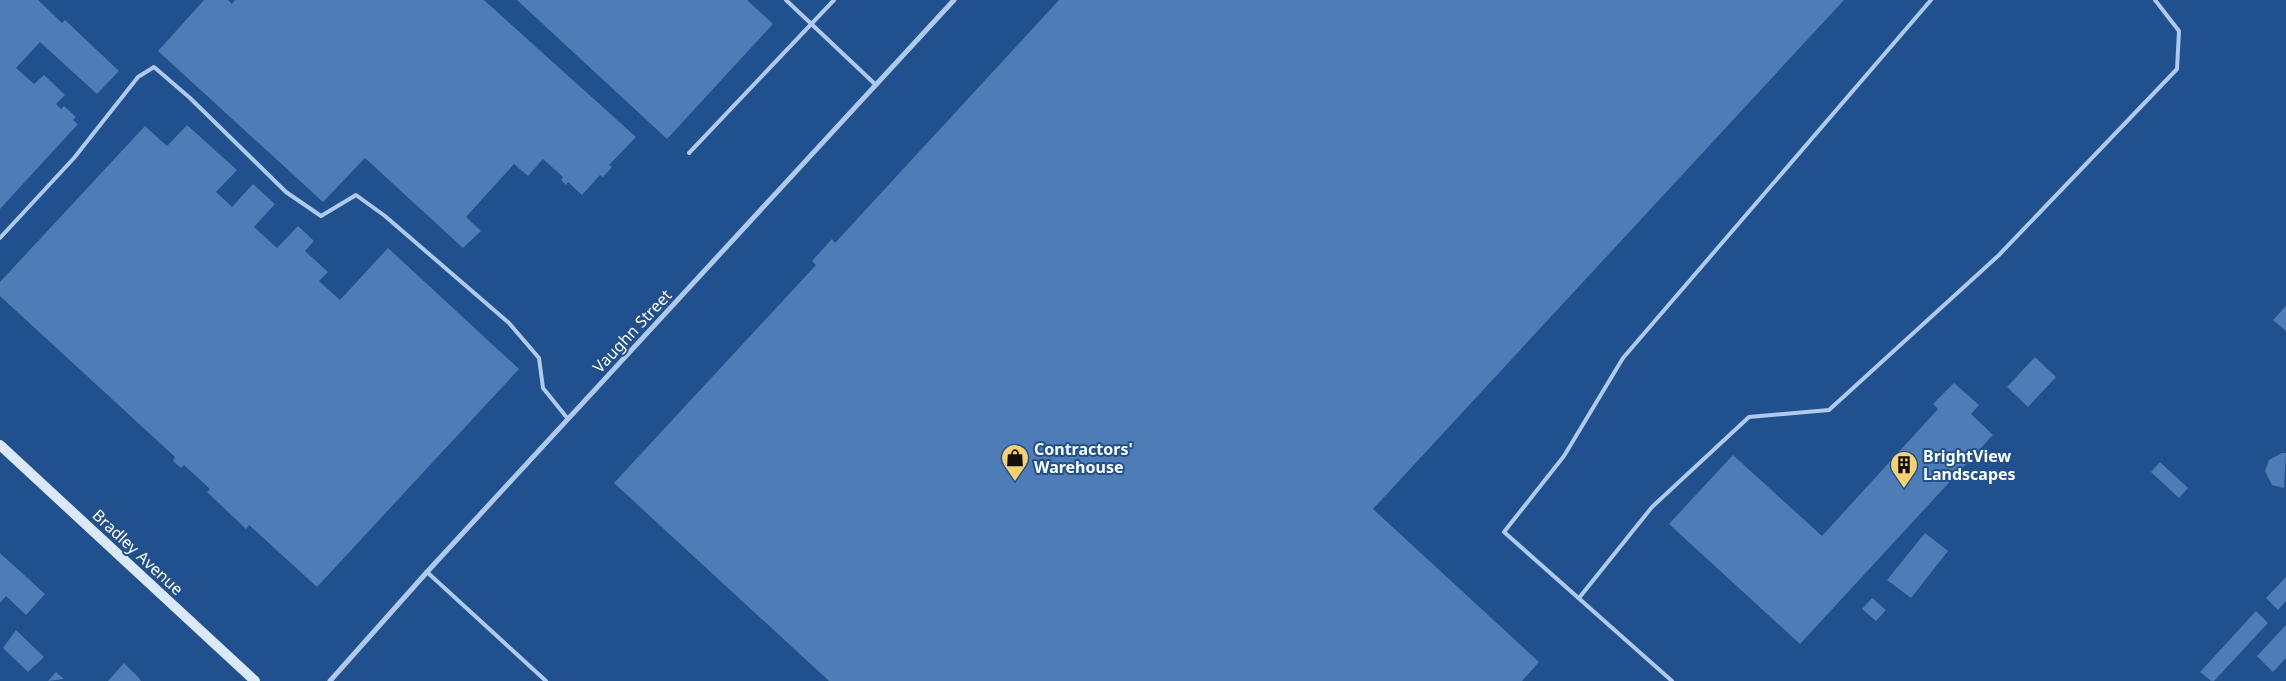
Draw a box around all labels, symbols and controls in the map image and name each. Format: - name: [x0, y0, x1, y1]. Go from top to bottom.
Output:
- street label: Vaughn Street: [588, 284, 677, 377]
- place label: Contractors' Warehouse: [1034, 438, 1133, 478]
- shop icon: Contractors' Warehouse: [1000, 443, 1030, 482]
- place label: BrightView Landscapes: [1923, 445, 2016, 485]
- building icon: BrightView Landscapes: [1889, 450, 1919, 489]
- street label: Bradley Avenue: [88, 504, 188, 600]

